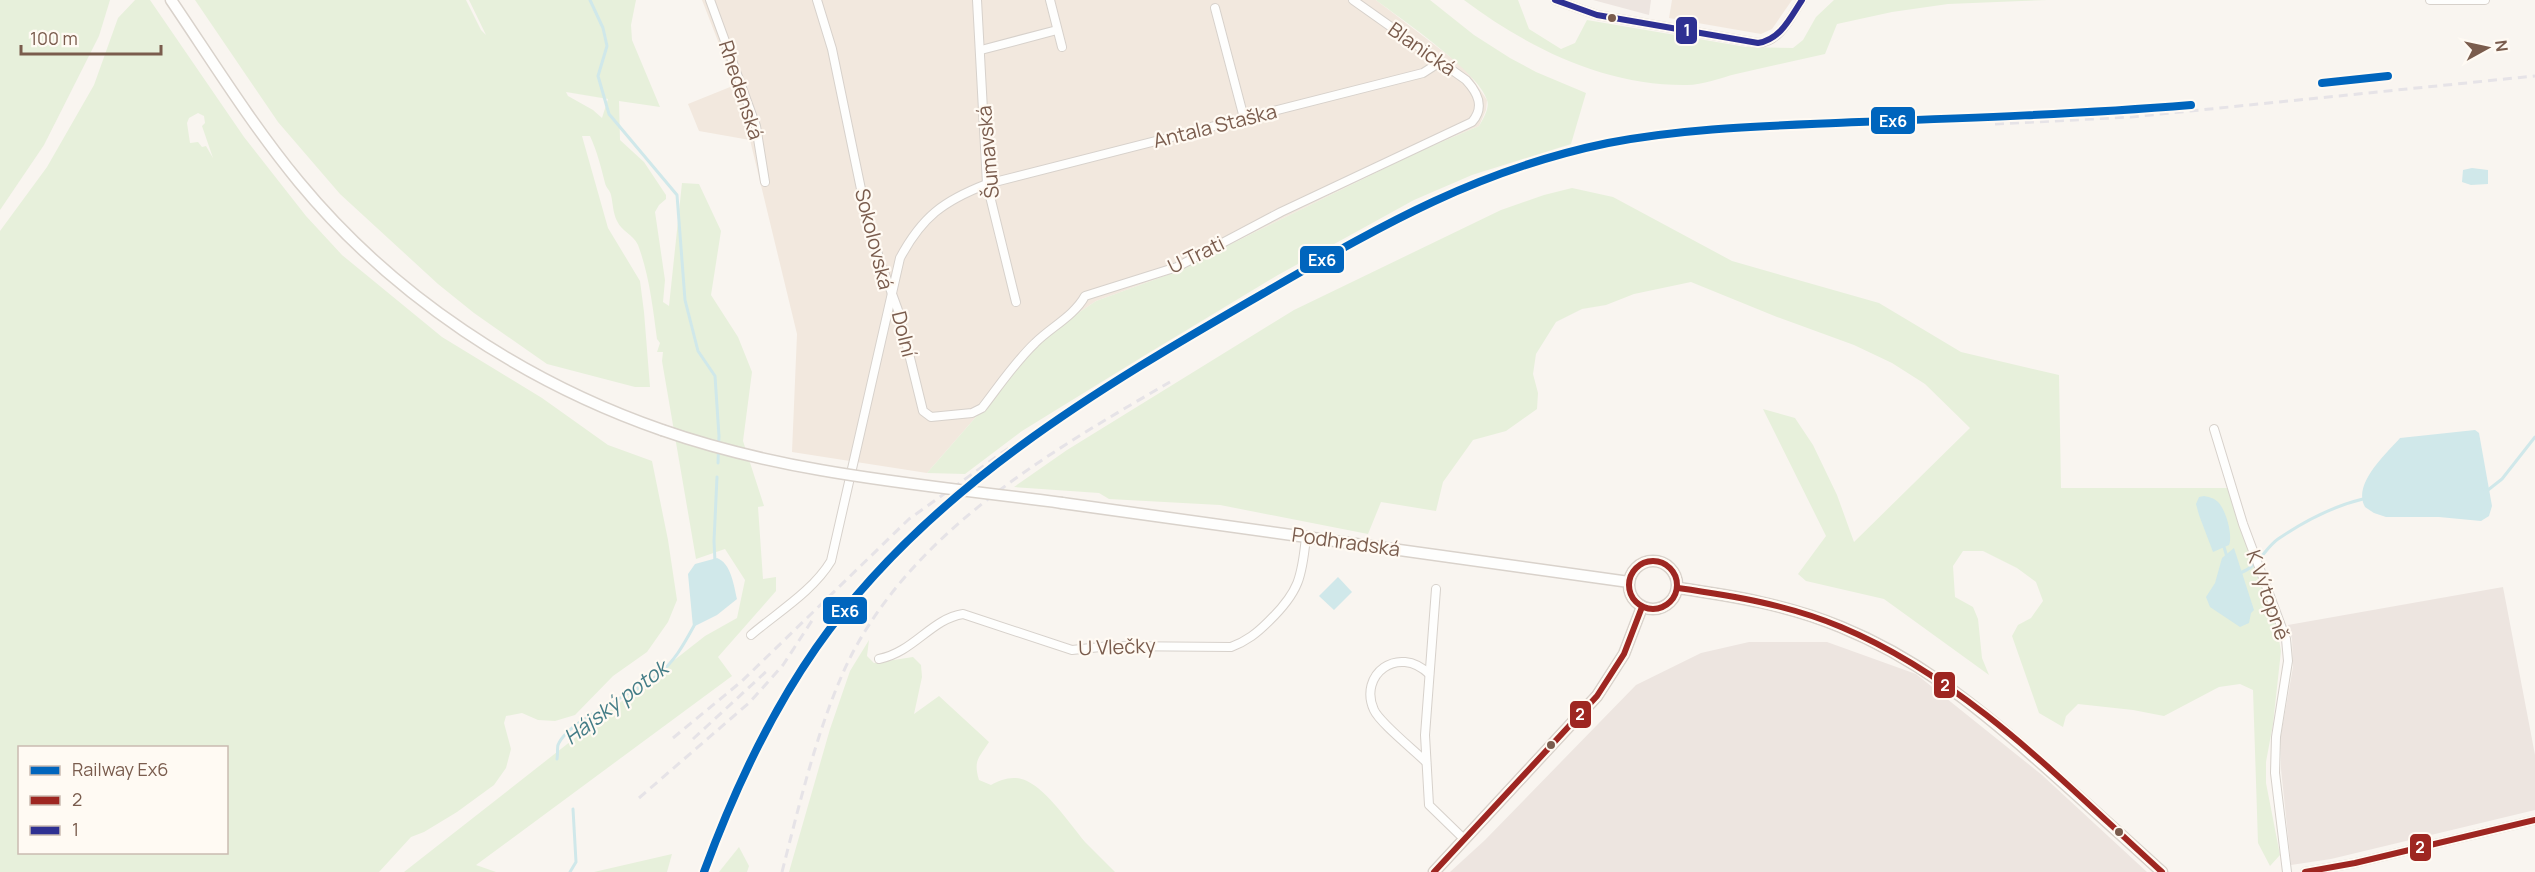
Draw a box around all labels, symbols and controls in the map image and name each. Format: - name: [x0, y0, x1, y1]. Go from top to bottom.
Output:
- unlabelled marker: [1606, 12, 1618, 24]
- street label: Blanická: [1383, 16, 1461, 82]
- line badge: 1: [1675, 16, 1698, 45]
- scale bar: [21, 18, 160, 56]
- north arrow: [2457, 18, 2517, 78]
- text: 1: [1683, 19, 1691, 41]
- text: 100 m: [30, 26, 78, 50]
- street label: Rhedenská: [713, 37, 770, 143]
- text: N: [2490, 39, 2514, 53]
- street label: Antala Staška: [1150, 97, 1279, 154]
- street label: Šumavská: [970, 104, 1005, 200]
- line badge: Ex6: [1870, 106, 1916, 135]
- text: Ex6: [1879, 110, 1907, 132]
- street label: Sokolovská: [849, 186, 900, 292]
- street label: U Trati: [1163, 229, 1228, 280]
- line badge: Ex6: [1299, 245, 1345, 274]
- text: Ex6: [1308, 249, 1336, 271]
- street label: Dolní: [886, 308, 923, 360]
- street label: Podhradská: [1290, 521, 1402, 562]
- street label: K Výtopně: [2240, 546, 2296, 644]
- line badge: Ex6: [822, 596, 868, 625]
- text: Ex6: [831, 600, 859, 622]
- street label: U Vlečky: [1078, 632, 1157, 661]
- water label: Hájský potok: [558, 652, 675, 751]
- line badge: 2: [1933, 671, 1956, 699]
- text: 2: [1940, 674, 1950, 696]
- line badge: 2: [1569, 700, 1592, 729]
- text: 2: [1575, 703, 1585, 725]
- unlabelled marker: [1545, 739, 1557, 751]
- legend: [18, 746, 228, 854]
- text: Railway Ex6: [72, 757, 169, 781]
- text: 2: [72, 787, 82, 811]
- text: 1: [72, 817, 79, 841]
- unlabelled marker: [2113, 826, 2125, 838]
- line badge: 2: [2409, 833, 2432, 862]
- text: 2: [2415, 836, 2425, 858]

